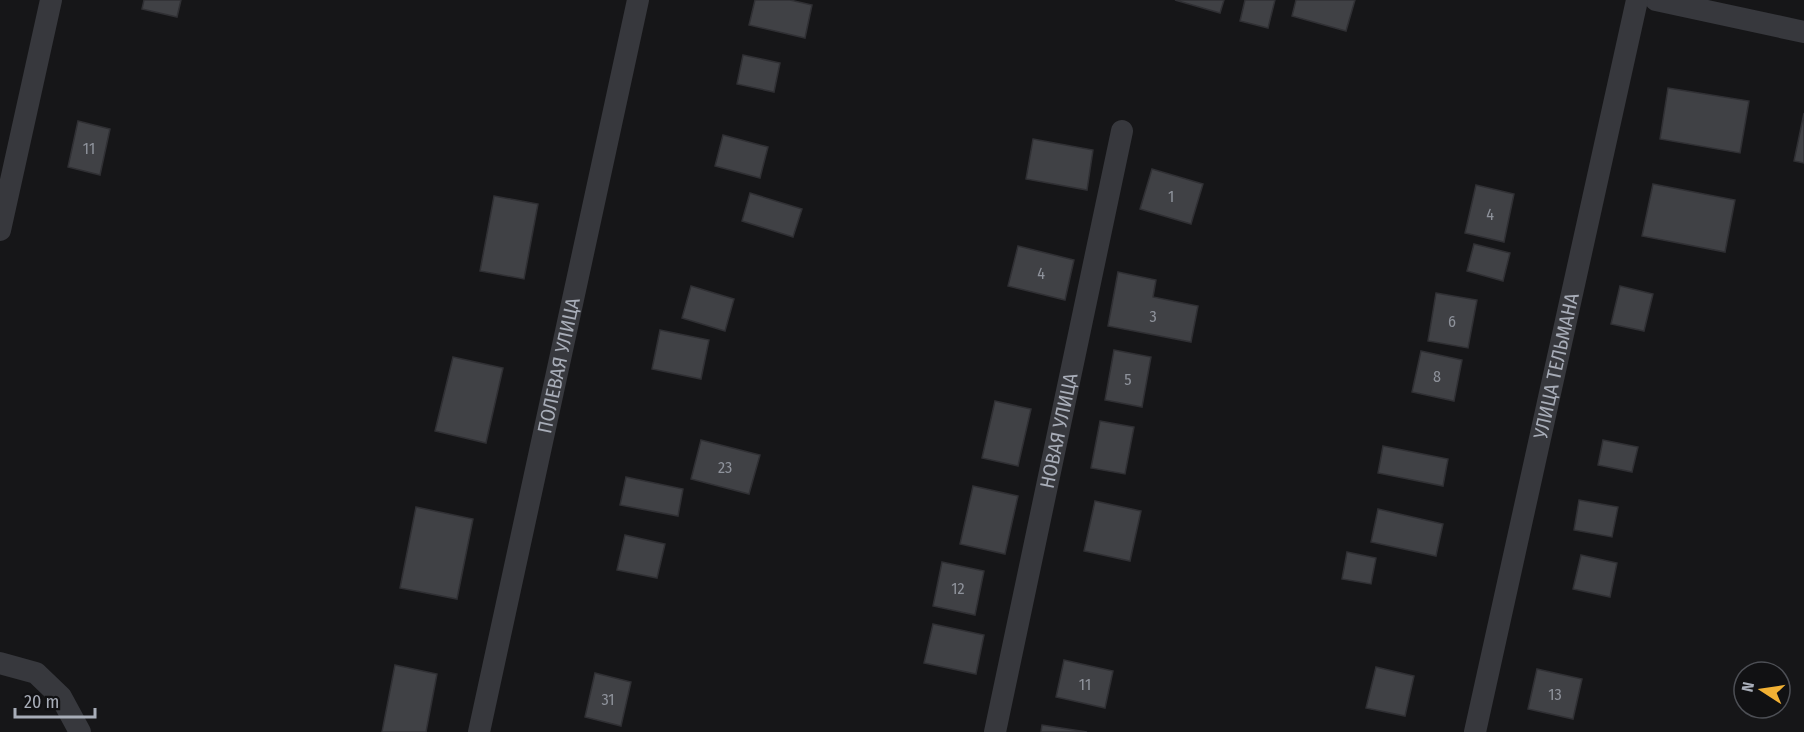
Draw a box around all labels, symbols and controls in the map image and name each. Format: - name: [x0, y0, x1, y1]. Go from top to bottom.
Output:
- house number: 11: [83, 139, 95, 158]
- house number: 1: [1168, 187, 1174, 206]
- house number: 4: [1486, 205, 1494, 224]
- house number: 4: [1037, 264, 1045, 283]
- street label: УЛИЦА ТЕЛЬМАНА: [1528, 290, 1584, 442]
- street label: ПОЛЕВАЯ УЛИЦА: [532, 295, 585, 436]
- house number: 3: [1149, 307, 1157, 326]
- house number: 6: [1448, 312, 1456, 331]
- house number: 8: [1433, 367, 1441, 386]
- street label: НОВАЯ УЛИЦА: [1035, 370, 1083, 491]
- house number: 5: [1124, 370, 1132, 389]
- house number: 23: [718, 458, 732, 477]
- house number: 12: [951, 579, 965, 598]
- north arrow: [1732, 660, 1792, 720]
- house number: 11: [1079, 675, 1091, 694]
- text: N: [1738, 680, 1758, 694]
- scale bar: [15, 681, 94, 719]
- house number: 13: [1548, 685, 1562, 704]
- house number: 31: [601, 690, 615, 709]
- text: 20 m: [24, 691, 59, 713]

